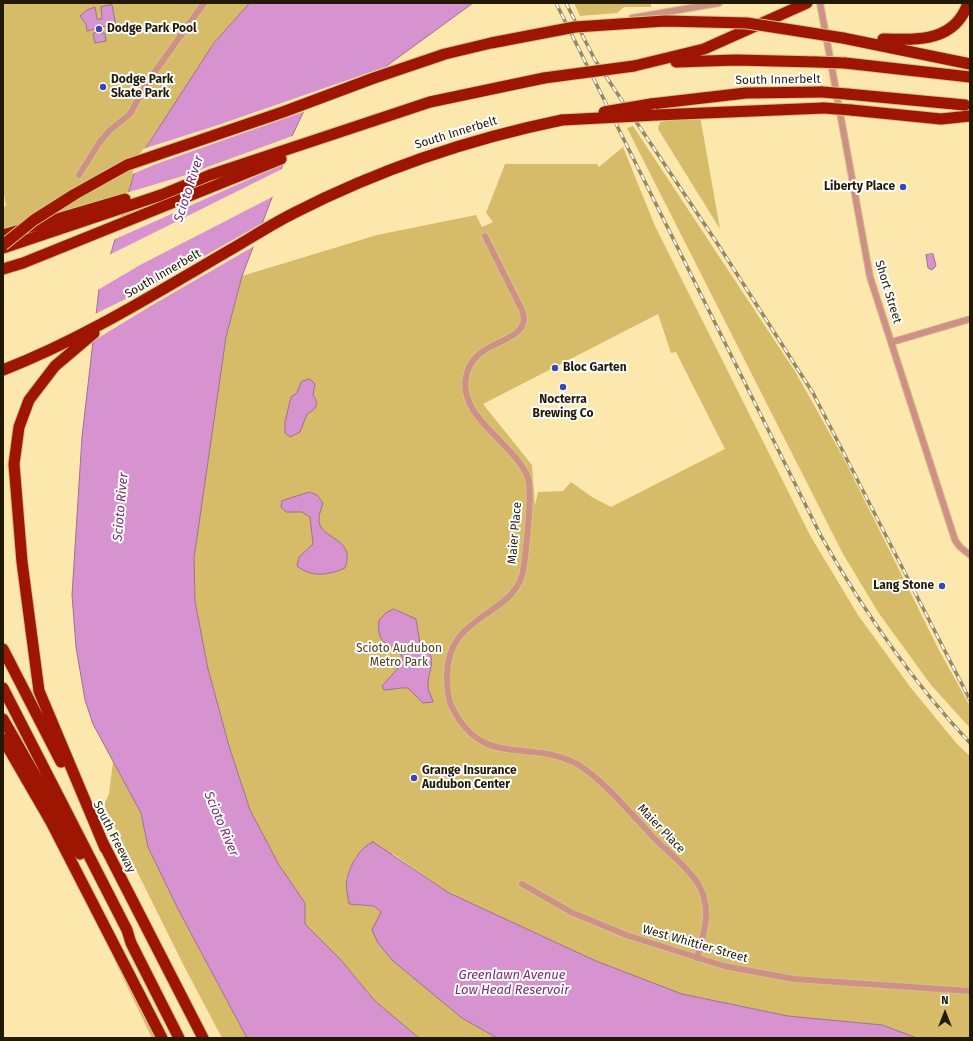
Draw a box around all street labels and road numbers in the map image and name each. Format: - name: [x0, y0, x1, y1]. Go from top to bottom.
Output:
- street label: South Innerbelt: [735, 72, 821, 88]
- street label: South Innerbelt: [413, 114, 499, 152]
- street label: South Innerbelt: [122, 246, 204, 302]
- street label: Short Street: [872, 259, 904, 325]
- street label: Maier Place: [505, 501, 525, 565]
- street label: South Freeway: [90, 799, 138, 875]
- street label: Maier Place: [634, 802, 688, 856]
- street label: West Whittier Street: [641, 922, 749, 966]

